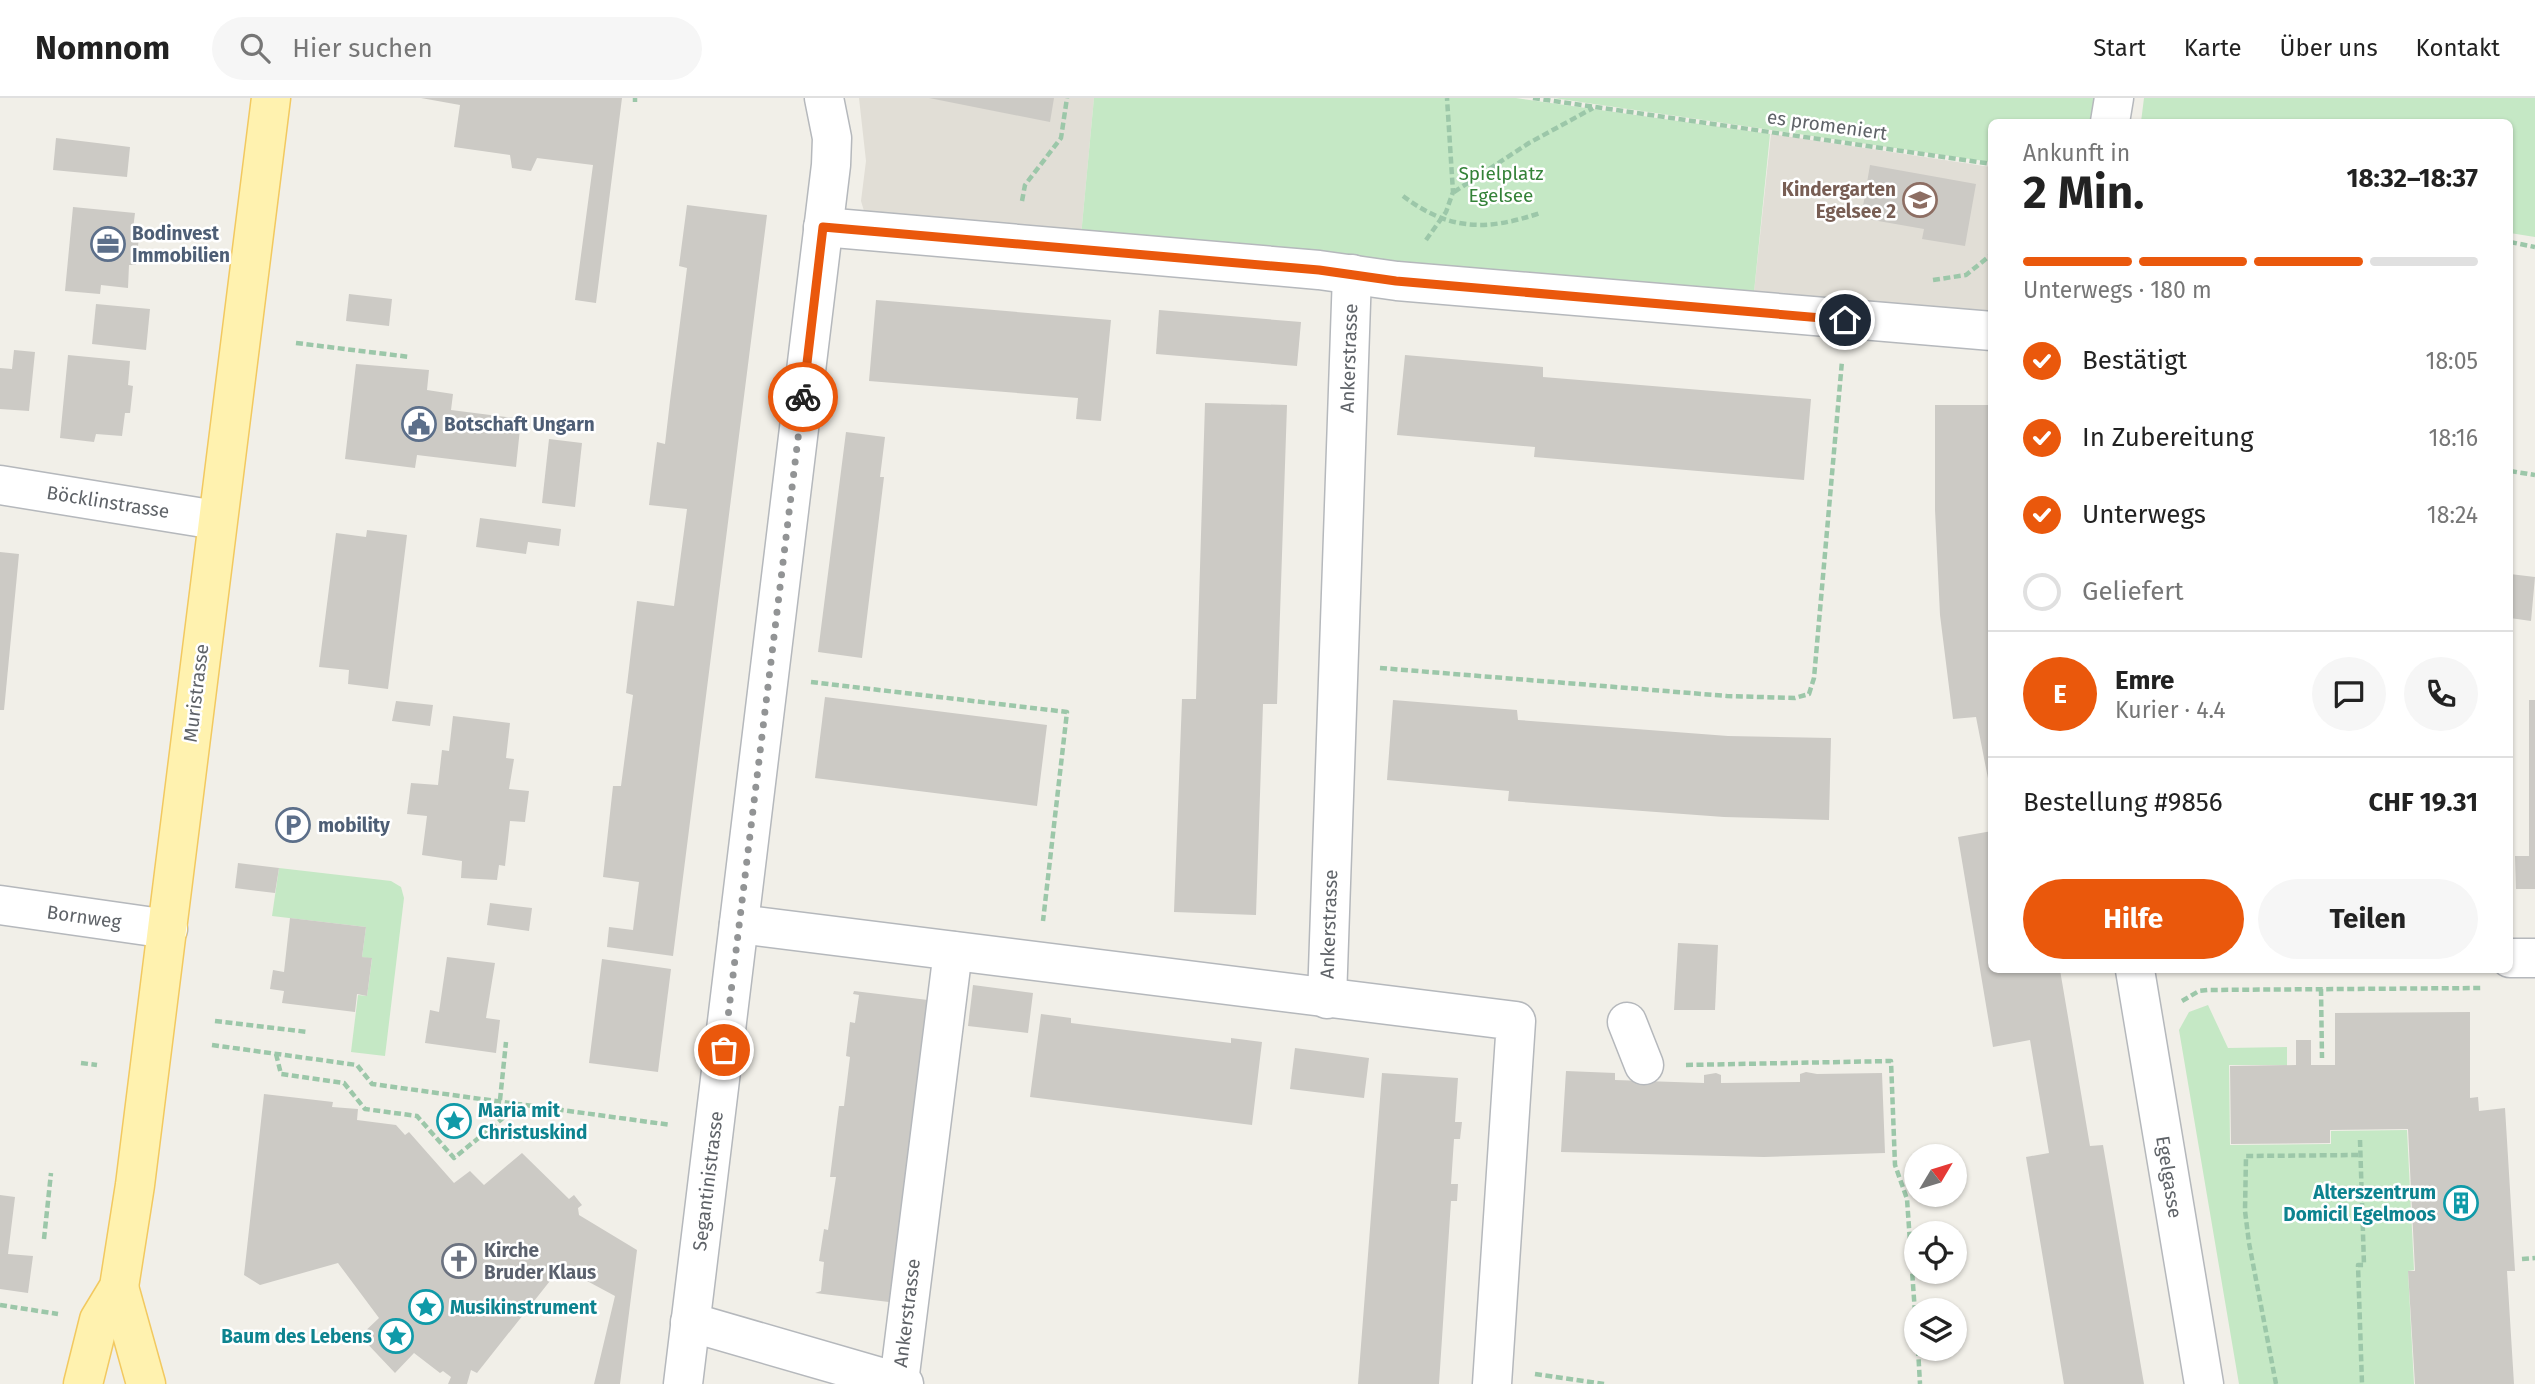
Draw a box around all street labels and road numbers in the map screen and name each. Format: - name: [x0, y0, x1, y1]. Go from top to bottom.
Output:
- street label: es promeniert: [1765, 105, 1889, 145]
- street label: Ankerstrasse: [1336, 303, 1362, 413]
- street label: Böcklinstrasse: [45, 481, 171, 523]
- street label: Muristrasse: [179, 642, 213, 744]
- street label: Ankerstrasse: [1316, 869, 1342, 979]
- street label: Bornweg: [45, 900, 123, 934]
- street label: Segantinistrasse: [688, 1110, 728, 1252]
- street label: Egelgasse: [2151, 1134, 2187, 1220]
- street label: Ankerstrasse: [889, 1257, 925, 1369]

